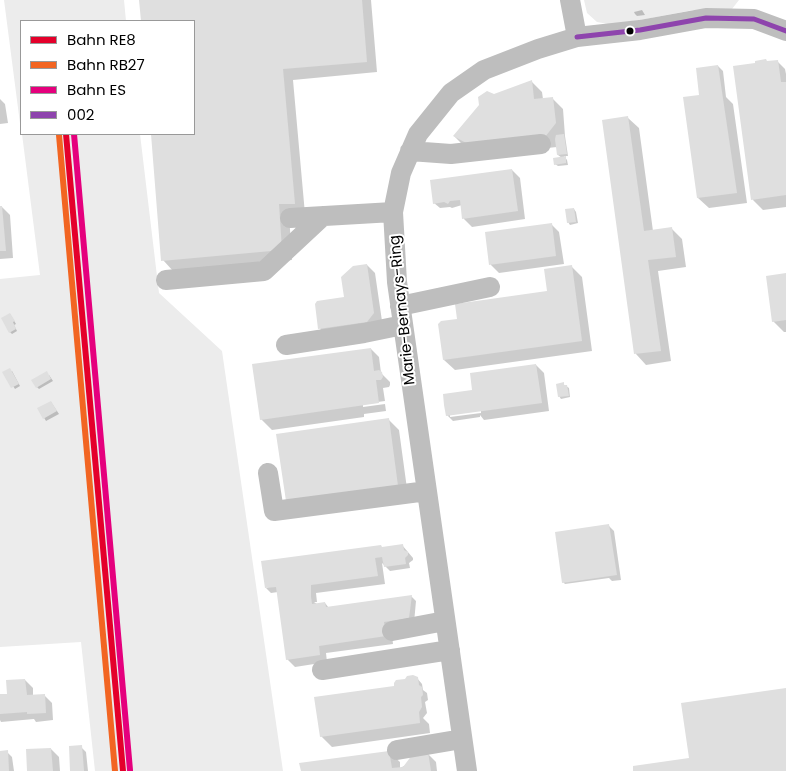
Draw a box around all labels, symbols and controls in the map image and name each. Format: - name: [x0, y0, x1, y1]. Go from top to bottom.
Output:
- legend: [20, 20, 195, 135]
- unlabelled marker: [625, 26, 635, 36]
- text: Bahn RE8: [67, 29, 136, 50]
- text: Bahn RB27: [67, 54, 145, 75]
- text: Bahn ES: [67, 79, 126, 100]
- text: 002: [67, 104, 94, 125]
- street label: Marie-Bernays-Ring: [386, 234, 420, 386]

